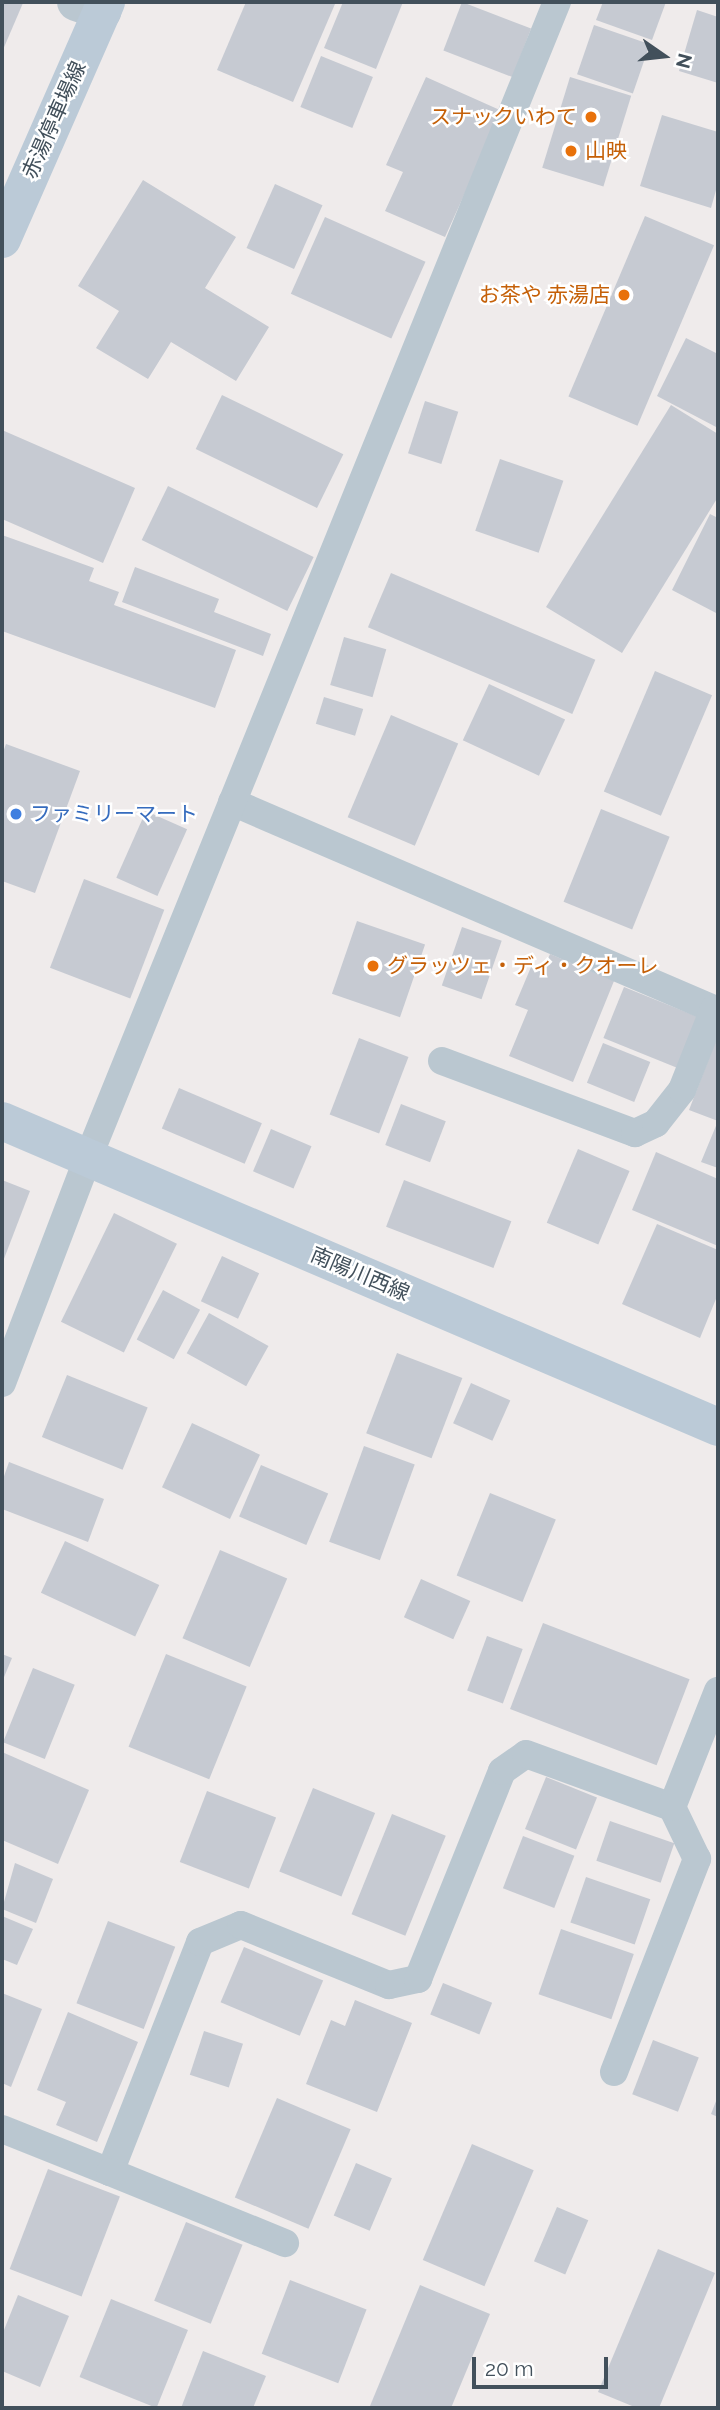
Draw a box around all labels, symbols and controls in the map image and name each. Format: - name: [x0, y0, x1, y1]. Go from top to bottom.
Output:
- north arrow: [629, 21, 699, 91]
- text: N: [672, 51, 697, 71]
- street label: 赤湯停車場線: [17, 57, 91, 183]
- place label: スナックいわて: [430, 104, 577, 130]
- marker: スナックいわて: [583, 109, 599, 125]
- place label: 山映: [585, 138, 627, 164]
- marker: 山映: [563, 143, 579, 159]
- place label: お茶や 赤湯店: [479, 282, 610, 308]
- marker: お茶や 赤湯店: [616, 287, 632, 303]
- place label: ファミリーマート: [30, 801, 198, 827]
- marker: ファミリーマート: [8, 806, 24, 822]
- place label: グラッツェ・ディ・クオーレ: [387, 953, 660, 979]
- marker: グラッツェ・ディ・クオーレ: [365, 958, 381, 974]
- street label: 南陽川西線: [307, 1242, 413, 1306]
- scale bar: [475, 2344, 612, 2388]
- text: 20 m: [485, 2356, 533, 2381]

